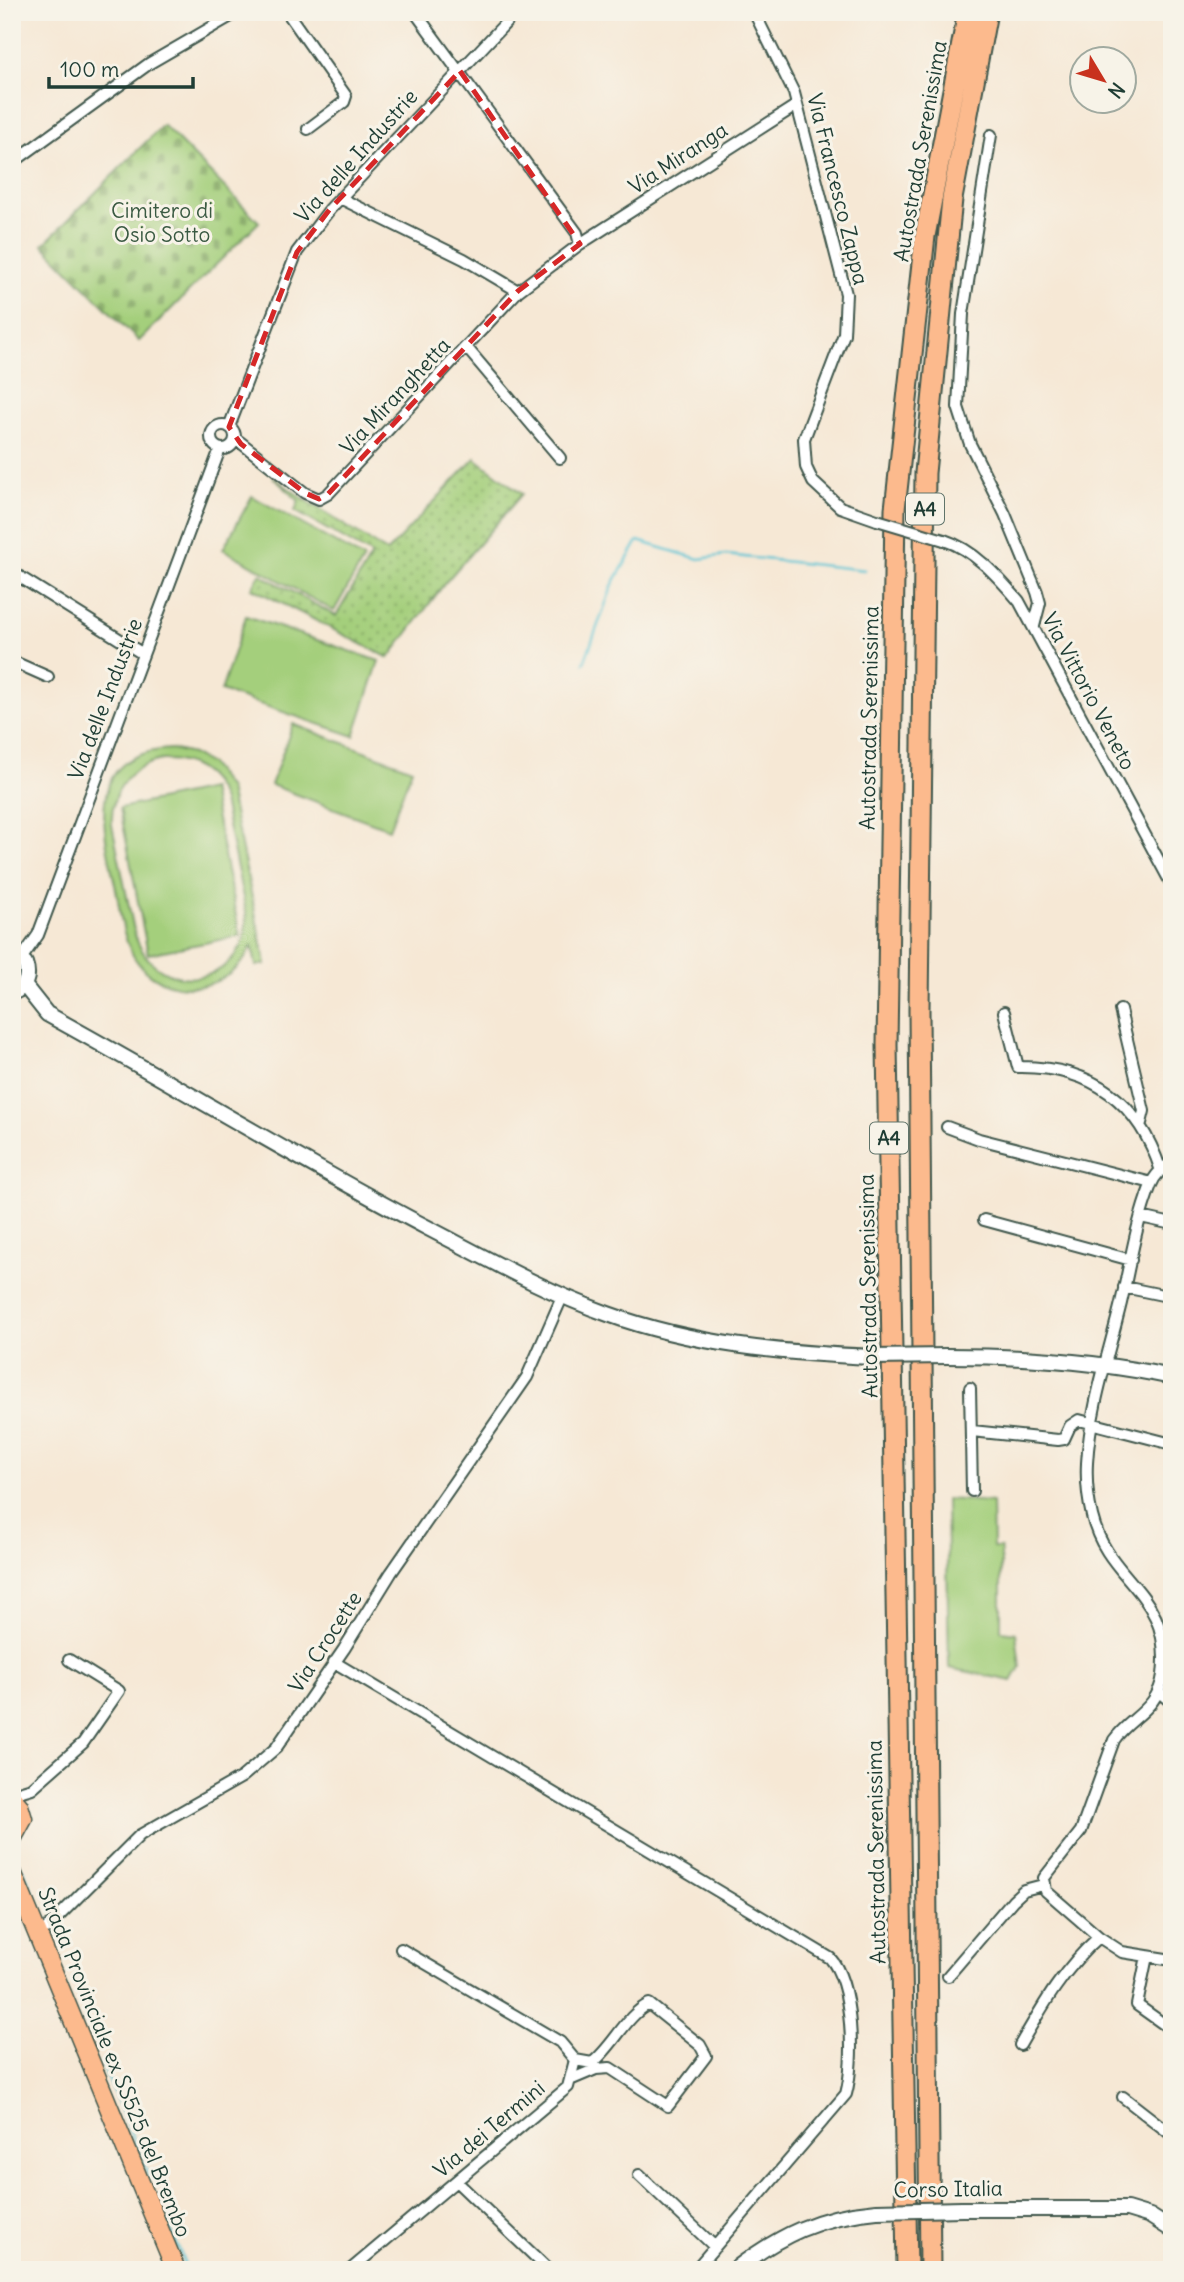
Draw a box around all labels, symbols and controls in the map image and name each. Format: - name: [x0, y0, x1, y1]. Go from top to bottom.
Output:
- street label: Autostrada Serenissima: [887, 38, 953, 264]
- scale bar: [49, 46, 192, 90]
- north arrow: [1068, 46, 1138, 116]
- text: 100 m: [60, 56, 119, 83]
- text: N: [1103, 78, 1130, 103]
- street label: Via delle Industrie: [289, 83, 423, 229]
- street label: Via Francesco Zappa: [801, 91, 875, 287]
- street label: Via Miranga: [623, 116, 733, 200]
- park label: Cimitero di Osio Sotto: [111, 197, 213, 248]
- street label: Via Miranghetta: [334, 332, 456, 460]
- road number: A4: [906, 494, 944, 524]
- street label: Autostrada Serenissima: [854, 606, 884, 830]
- street label: Via Vittorio Veneto: [1036, 608, 1142, 774]
- street label: Via delle Industrie: [62, 614, 148, 784]
- road number: A4: [870, 1122, 908, 1154]
- street label: Autostrada Serenissima: [853, 1174, 883, 1398]
- street label: Via Crocette: [282, 1586, 368, 1698]
- street label: Autostrada Serenissima: [861, 1740, 891, 1964]
- street label: Strada Provinciale ex SS525 del Brembo: [32, 1883, 198, 2241]
- street label: Via dei Termini: [428, 2074, 550, 2184]
- street label: Corso Italia: [893, 2175, 1003, 2203]

